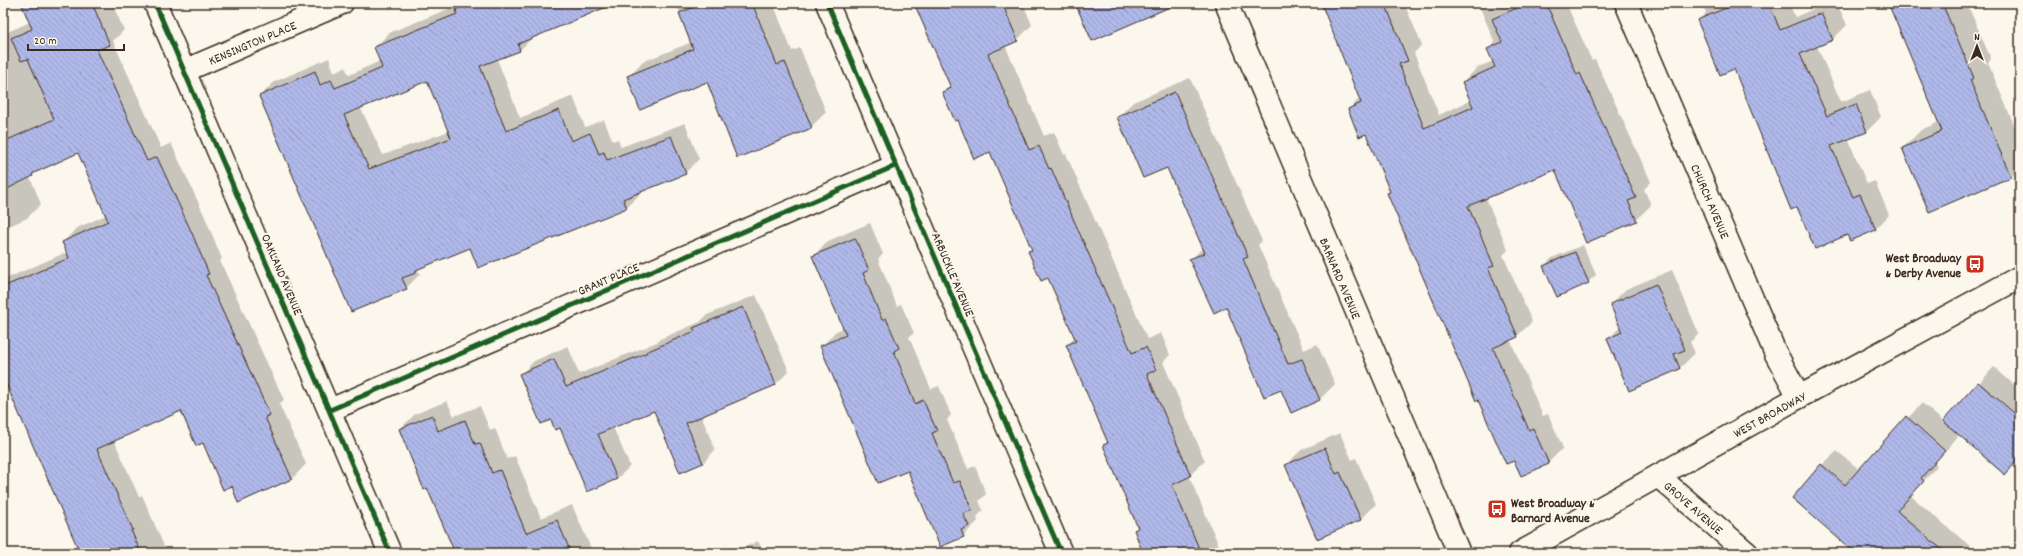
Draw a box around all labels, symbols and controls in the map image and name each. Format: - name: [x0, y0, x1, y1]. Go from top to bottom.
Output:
- street label: KENSINGTON PLACE: [206, 17, 300, 71]
- scale bar: [28, 26, 124, 52]
- north arrow: [1957, 26, 1997, 66]
- text: N: [1974, 30, 1980, 46]
- text: 20 m: [34, 33, 57, 50]
- street label: CHURCH AVENUE: [1684, 162, 1733, 242]
- street label: ARBUCKLE AVENUE: [925, 230, 978, 320]
- street label: OAKLAND AVENUE: [255, 231, 306, 319]
- street label: BARNARD AVENUE: [1313, 235, 1364, 323]
- place label: West Broadway & Derby Avenue: [1886, 250, 1962, 284]
- bus stop icon: West Broadway & Derby Avenue: [1964, 253, 1986, 275]
- street label: GRANT PLACE: [575, 259, 643, 302]
- street label: WEST BROADWAY: [1730, 388, 1811, 444]
- street label: GROVE AVENUE: [1658, 478, 1726, 540]
- place label: West Broadway & Barnard Avenue: [1511, 495, 1595, 529]
- bus stop icon: West Broadway & Barnard Avenue: [1486, 498, 1508, 520]

